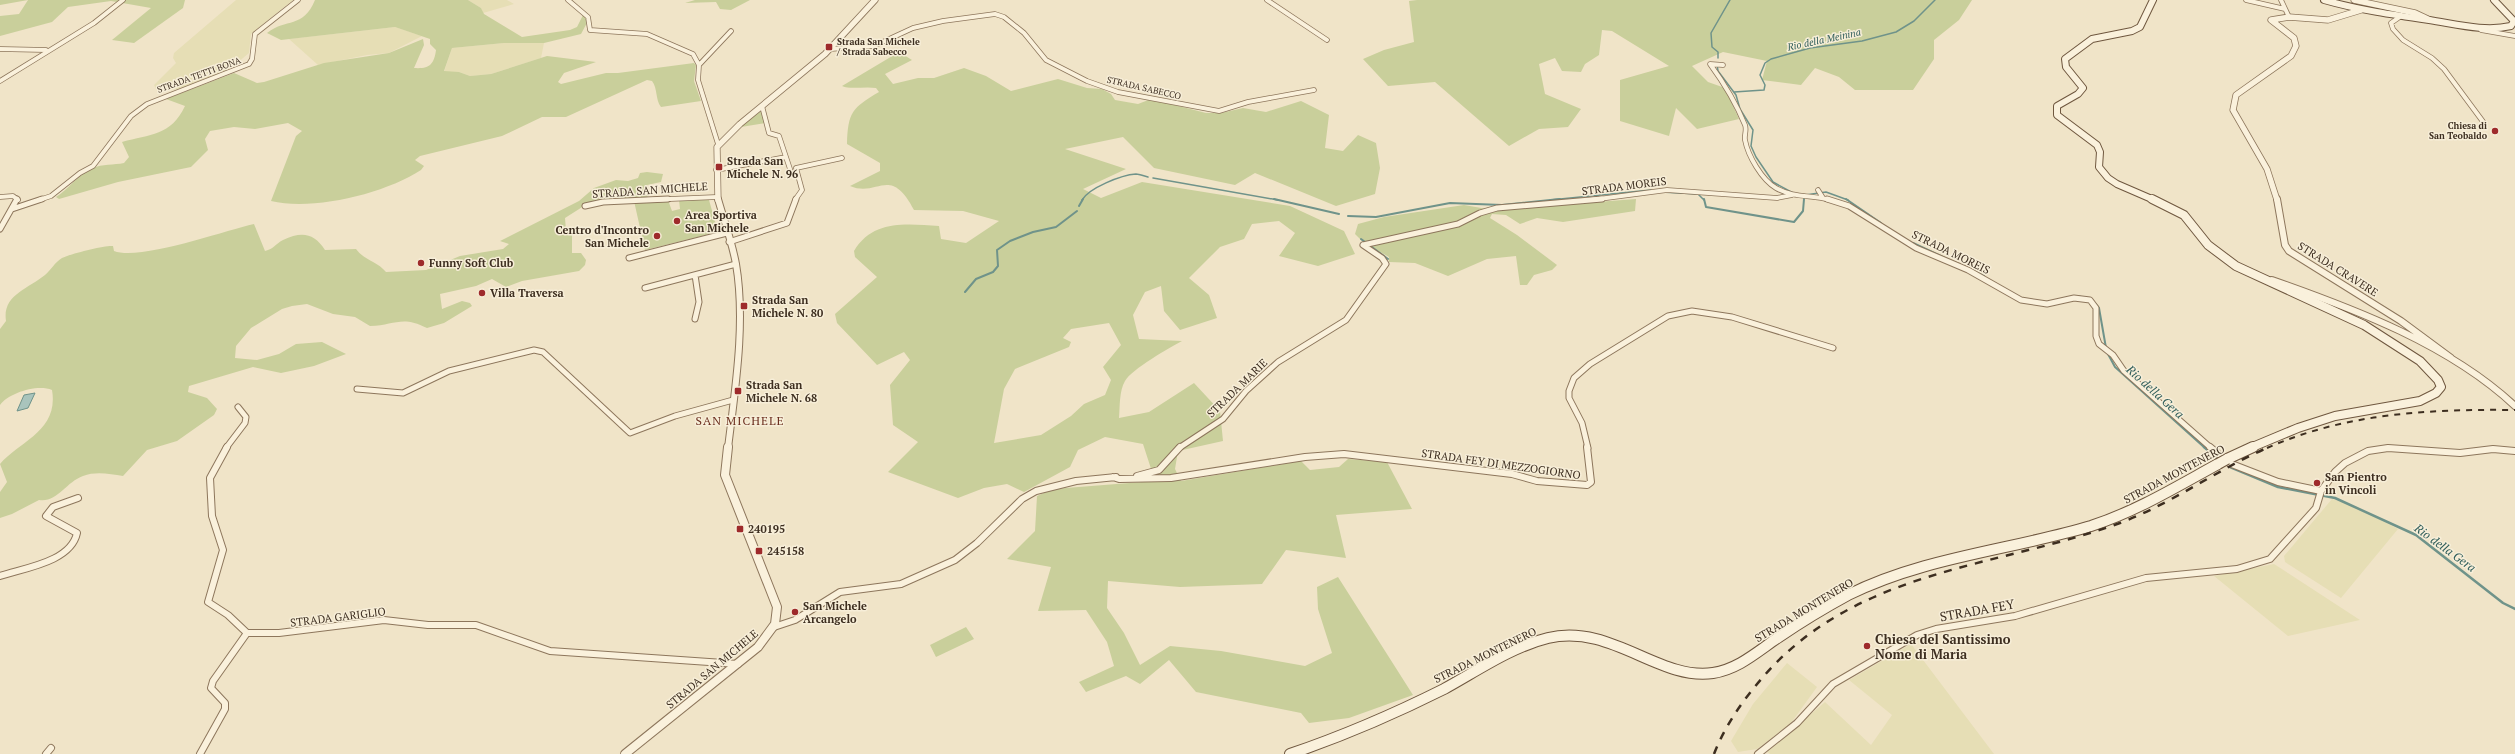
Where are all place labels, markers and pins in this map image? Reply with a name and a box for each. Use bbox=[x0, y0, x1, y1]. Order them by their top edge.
place label: Strada San Michele / Strada Sabecco bbox=[836, 36, 920, 58]
marker: Strada San Michele / Strada Sabecco bbox=[824, 42, 834, 52]
place label: Chiesa di San Teobaldo bbox=[2429, 120, 2488, 142]
marker: Chiesa di San Teobaldo bbox=[2490, 126, 2500, 136]
place label: Strada San Michele N. 96 bbox=[727, 154, 798, 181]
marker: Strada San Michele N. 96 bbox=[714, 162, 724, 172]
place label: Area Sportiva San Michele bbox=[685, 208, 757, 235]
marker: Area Sportiva San Michele bbox=[672, 216, 682, 226]
place label: Centro d'Incontro San Michele bbox=[556, 223, 649, 250]
marker: Centro d'Incontro San Michele bbox=[652, 231, 662, 241]
place label: Funny Soft Club bbox=[429, 256, 514, 270]
marker: Funny Soft Club bbox=[416, 258, 426, 268]
place label: Villa Traversa bbox=[490, 286, 564, 300]
marker: Villa Traversa bbox=[477, 288, 487, 298]
place label: Strada San Michele N. 80 bbox=[752, 293, 823, 320]
marker: Strada San Michele N. 80 bbox=[739, 301, 749, 311]
place label: Strada San Michele N. 68 bbox=[746, 378, 817, 405]
marker: Strada San Michele N. 68 bbox=[733, 386, 743, 396]
place label: San Pientro in Vincoli bbox=[2325, 470, 2387, 497]
marker: San Pientro in Vincoli bbox=[2312, 478, 2322, 488]
place label: 240195 bbox=[748, 522, 785, 536]
marker: 240195 bbox=[735, 524, 745, 534]
place label: 245158 bbox=[767, 544, 804, 558]
marker: 245158 bbox=[754, 546, 764, 556]
place label: San Michele Arcangelo bbox=[803, 599, 867, 626]
marker: San Michele Arcangelo bbox=[790, 607, 800, 617]
place label: Chiesa del Santissimo Nome di Maria bbox=[1875, 630, 2011, 663]
marker: Chiesa del Santissimo Nome di Maria bbox=[1862, 641, 1872, 651]

